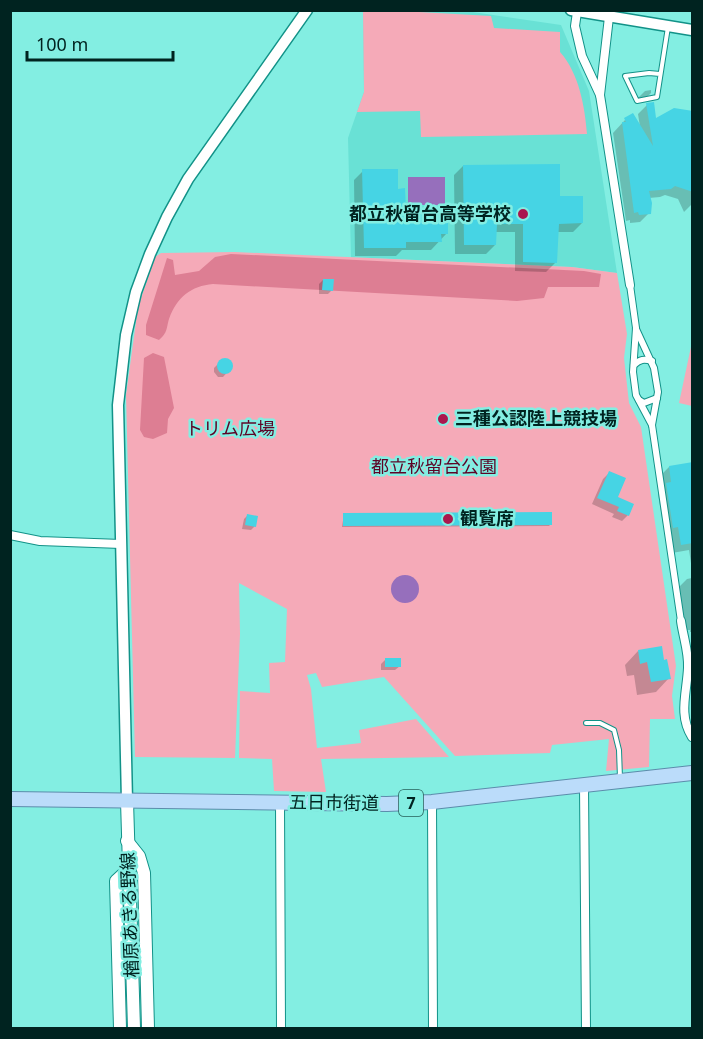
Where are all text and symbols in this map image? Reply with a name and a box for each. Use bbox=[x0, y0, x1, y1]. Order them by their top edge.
scale bar bbox=[27, 24, 172, 62]
text: 100 m bbox=[36, 32, 88, 56]
place label: 都立秋留台高等学校 bbox=[349, 201, 511, 225]
marker: 都立秋留台高等学校 bbox=[516, 207, 530, 221]
place label: 三種公認陸上競技場 bbox=[455, 406, 617, 430]
marker: 三種公認陸上競技場 bbox=[436, 412, 450, 426]
park label: トリム広場 bbox=[185, 416, 275, 440]
park label: 都立秋留台公園 bbox=[371, 454, 497, 478]
place label: 観覧席 bbox=[460, 506, 514, 530]
marker: 観覧席 bbox=[441, 512, 455, 526]
street label: 五日市街道 bbox=[289, 789, 379, 815]
road number: 7 bbox=[399, 790, 423, 816]
street label: 楢原あきる野線 bbox=[115, 852, 143, 978]

